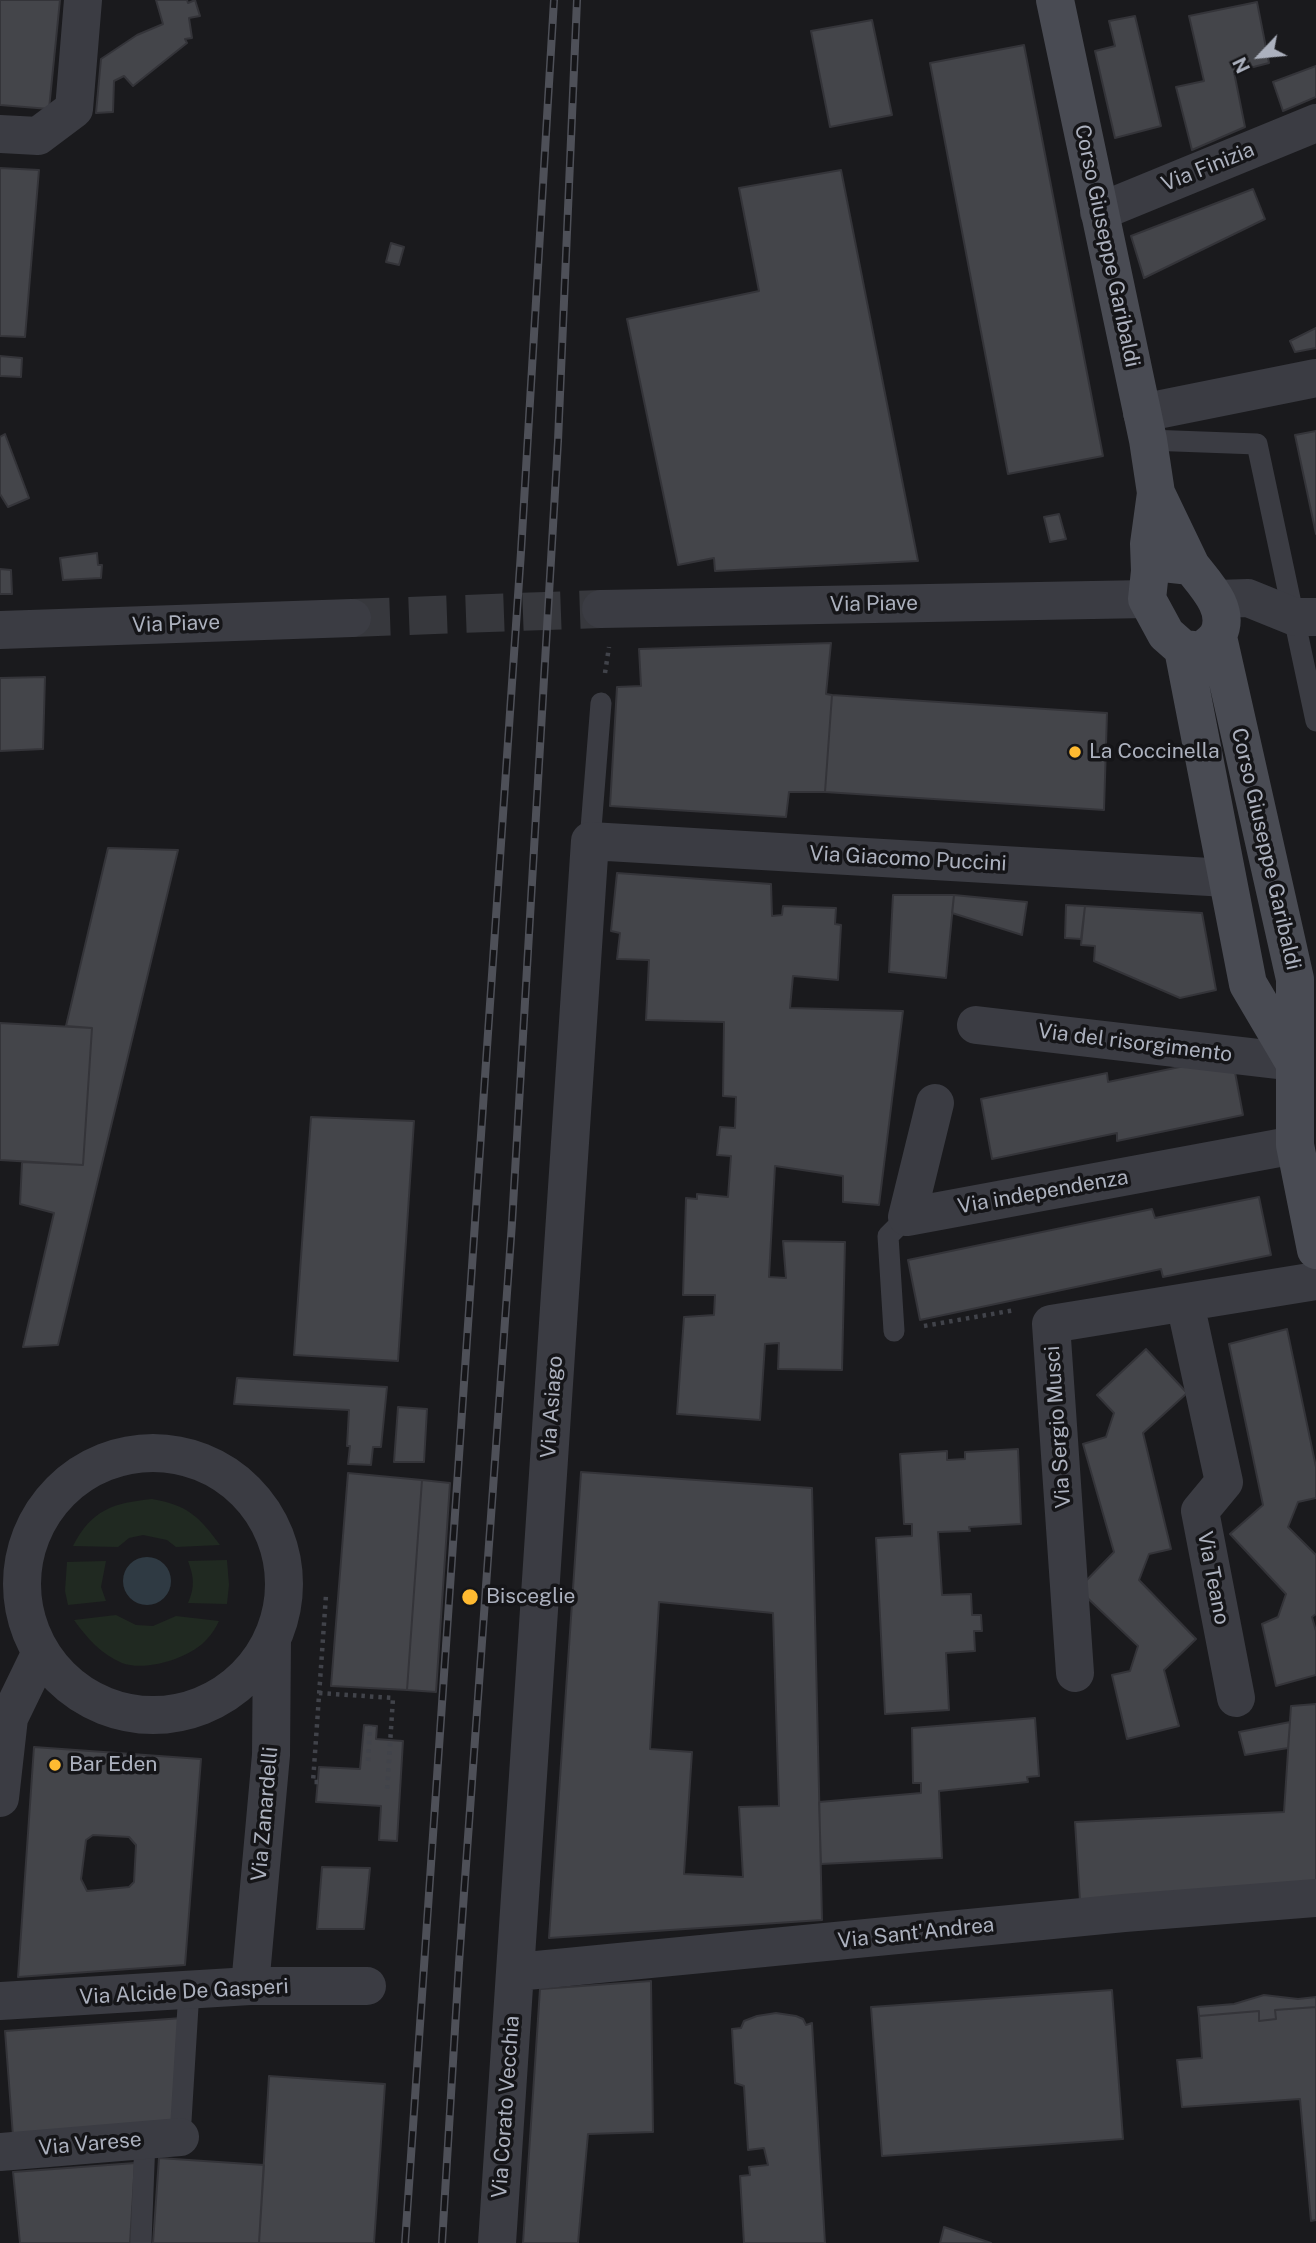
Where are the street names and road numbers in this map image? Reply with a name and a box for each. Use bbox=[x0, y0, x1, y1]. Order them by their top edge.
street label: Corso Giuseppe Garibaldi bbox=[1069, 122, 1145, 370]
street label: Via Finizia bbox=[1158, 137, 1258, 197]
street label: Via Piave bbox=[830, 591, 918, 617]
street label: Via Piave bbox=[132, 610, 220, 638]
street label: Corso Giuseppe Garibaldi bbox=[1226, 726, 1306, 972]
street label: Via Giacomo Puccini bbox=[809, 841, 1007, 877]
street label: Via del risorgimento bbox=[1036, 1019, 1234, 1067]
street label: Via independenza bbox=[956, 1165, 1130, 1219]
street label: Via Sergio Musci bbox=[1040, 1345, 1076, 1509]
street label: Via Asiago bbox=[536, 1355, 568, 1459]
street label: Via Teano bbox=[1192, 1529, 1234, 1627]
street label: Via Zanardelli bbox=[247, 1746, 283, 1882]
street label: Via Sant'Andrea bbox=[836, 1912, 996, 1954]
street label: Via Alcide De Gasperi bbox=[79, 1974, 289, 2010]
street label: Via Corato Vecchia bbox=[487, 2015, 525, 2199]
street label: Via Varese bbox=[37, 2127, 143, 2161]

